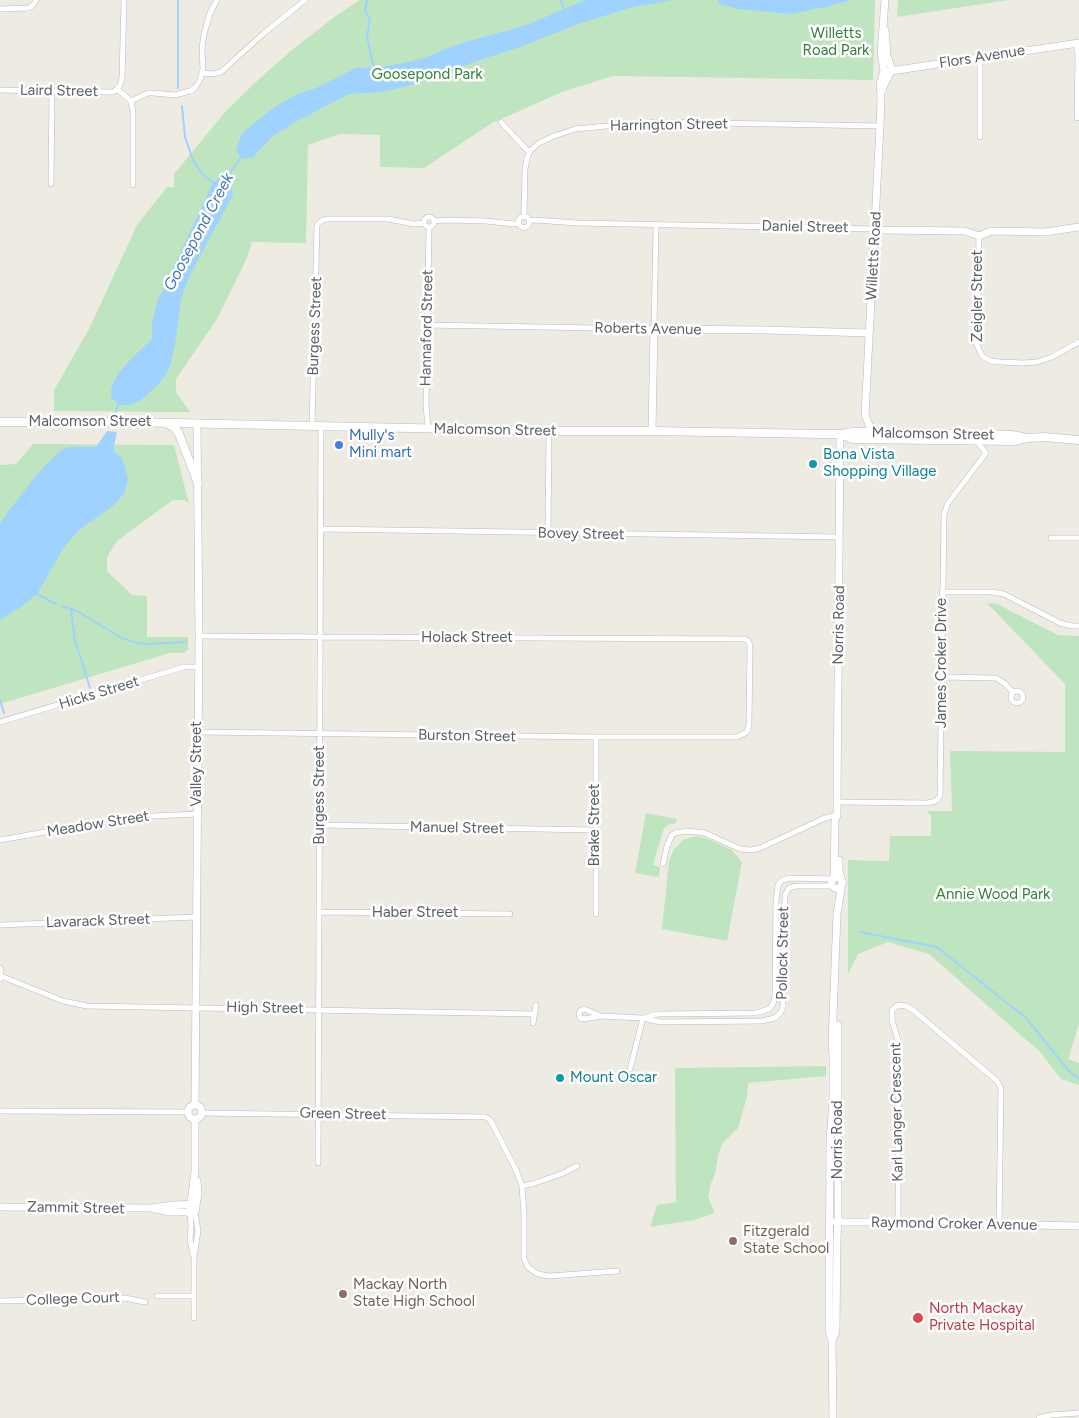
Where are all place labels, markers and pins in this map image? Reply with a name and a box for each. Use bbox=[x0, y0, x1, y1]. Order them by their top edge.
place label: Mully's Mini mart bbox=[349, 427, 412, 462]
marker: Mully's Mini mart bbox=[333, 439, 345, 451]
place label: Bona Vista Shopping Village bbox=[823, 446, 936, 481]
marker: Bona Vista Shopping Village bbox=[807, 458, 819, 470]
place label: Mount Oscar bbox=[570, 1069, 657, 1087]
marker: Mount Oscar bbox=[554, 1072, 566, 1084]
place label: Fitzgerald State School bbox=[743, 1223, 829, 1258]
marker: Fitzgerald State School bbox=[727, 1235, 739, 1247]
place label: Mackay North State High School bbox=[353, 1276, 475, 1311]
marker: Mackay North State High School bbox=[337, 1288, 349, 1300]
place label: North Mackay Private Hospital bbox=[929, 1300, 1035, 1335]
marker: North Mackay Private Hospital bbox=[911, 1311, 925, 1325]

